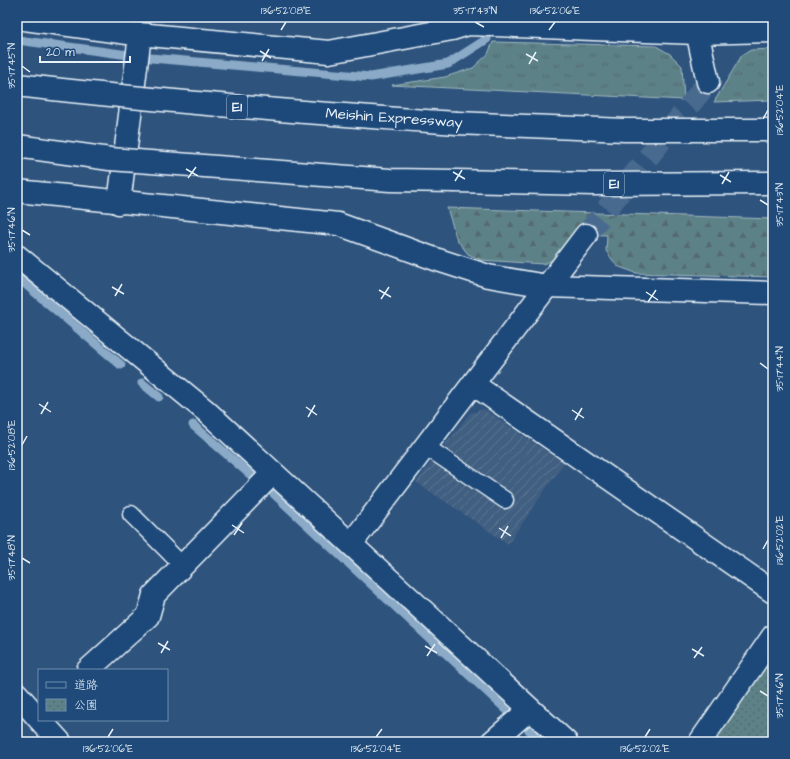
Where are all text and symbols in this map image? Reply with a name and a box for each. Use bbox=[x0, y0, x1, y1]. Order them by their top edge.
text: 136°52'08"E bbox=[261, 4, 311, 18]
text: 35°17'43"N bbox=[453, 4, 497, 18]
text: 136°52'06"E bbox=[530, 4, 580, 18]
scale bar bbox=[40, 38, 130, 64]
text: 35°17'45"N bbox=[5, 43, 19, 89]
text: 20 m bbox=[46, 44, 75, 61]
text: 136°52'04"E bbox=[773, 85, 787, 135]
road number: E1 bbox=[227, 95, 247, 119]
street label: Meishin Expressway bbox=[325, 103, 463, 134]
road number: E1 bbox=[604, 172, 624, 196]
text: 35°17'43"N bbox=[773, 183, 787, 227]
text: 35°17'46"N bbox=[5, 207, 19, 253]
text: 35°17'44"N bbox=[773, 346, 787, 392]
text: 136°52'08"E bbox=[5, 420, 19, 470]
text: 136°52'02"E bbox=[773, 515, 787, 565]
text: 35°17'48"N bbox=[5, 535, 19, 581]
legend bbox=[38, 669, 168, 721]
text: 35°17'46"N bbox=[773, 673, 787, 719]
text: 道路 bbox=[74, 677, 98, 694]
text: 公園 bbox=[74, 697, 98, 714]
text: 136°52'06"E bbox=[83, 742, 133, 756]
text: 136°52'04"E bbox=[351, 742, 401, 756]
text: 136°52'02"E bbox=[620, 742, 670, 756]

